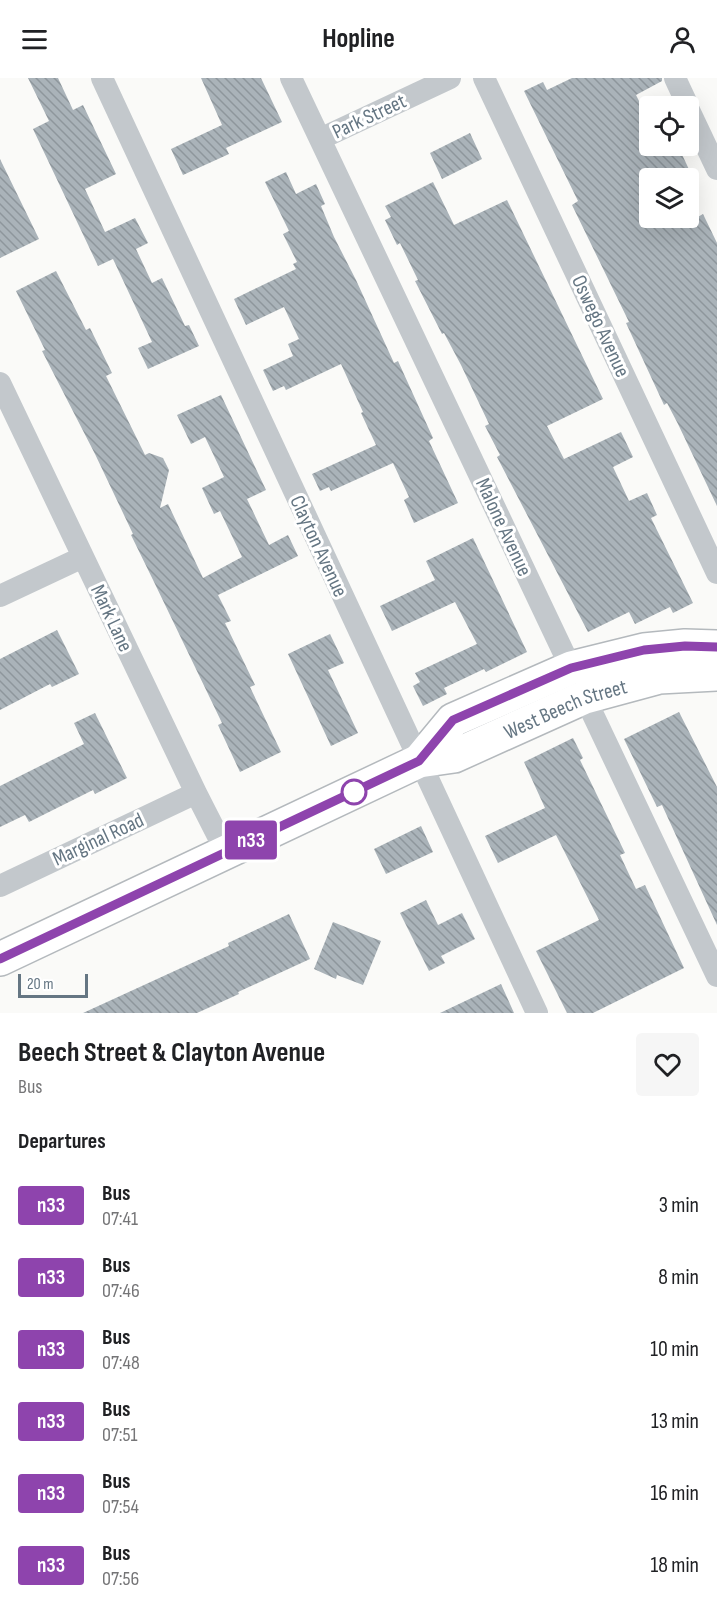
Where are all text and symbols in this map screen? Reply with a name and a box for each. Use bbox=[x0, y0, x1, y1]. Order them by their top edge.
icon: menu bbox=[18, 23, 51, 56]
text: Hopline bbox=[322, 23, 395, 55]
icon: person bbox=[666, 23, 699, 56]
street label: Park Street bbox=[328, 89, 410, 144]
map controls bbox=[639, 96, 699, 228]
button: locate bbox=[639, 96, 699, 156]
button: layers bbox=[639, 168, 699, 228]
street label: Oswego Avenue bbox=[566, 271, 635, 381]
street label: Malone Avenue bbox=[470, 474, 537, 580]
street label: Clayton Avenue bbox=[284, 492, 353, 601]
street label: Mark Lane bbox=[85, 581, 138, 656]
street label: West Beech Street bbox=[500, 674, 630, 745]
unlabelled marker bbox=[341, 779, 367, 805]
street label: Marginal Road bbox=[49, 807, 148, 871]
line badge: n33 bbox=[216, 820, 286, 860]
text: n33 bbox=[237, 828, 265, 853]
scale bar bbox=[18, 971, 88, 998]
text: 20 m bbox=[27, 975, 54, 994]
button: heart bbox=[636, 1033, 699, 1096]
text: Beech Street & Clayton Avenue bbox=[18, 1036, 325, 1069]
text: Bus bbox=[18, 1075, 42, 1099]
text: Departures bbox=[18, 1128, 106, 1155]
text: Bus bbox=[102, 1180, 131, 1207]
text: 3 min bbox=[659, 1192, 699, 1219]
text: n33 bbox=[37, 1193, 65, 1218]
text: 07:41 bbox=[102, 1207, 138, 1231]
text: Bus bbox=[102, 1252, 131, 1279]
text: 8 min bbox=[658, 1264, 699, 1291]
text: n33 bbox=[37, 1265, 65, 1290]
text: 07:46 bbox=[102, 1279, 140, 1303]
text: Bus bbox=[102, 1324, 131, 1351]
text: 10 min bbox=[650, 1336, 699, 1363]
text: n33 bbox=[37, 1337, 65, 1362]
text: 07:48 bbox=[102, 1351, 140, 1375]
text: Bus bbox=[102, 1396, 131, 1423]
text: 13 min bbox=[651, 1408, 699, 1435]
text: n33 bbox=[37, 1409, 65, 1434]
text: 07:51 bbox=[102, 1423, 138, 1447]
text: Bus bbox=[102, 1468, 131, 1495]
text: 16 min bbox=[651, 1480, 699, 1507]
text: n33 bbox=[37, 1481, 65, 1506]
text: 07:54 bbox=[102, 1495, 139, 1519]
text: Bus bbox=[102, 1540, 131, 1567]
text: 18 min bbox=[651, 1552, 699, 1579]
text: n33 bbox=[37, 1553, 65, 1578]
text: 07:56 bbox=[102, 1567, 139, 1591]

